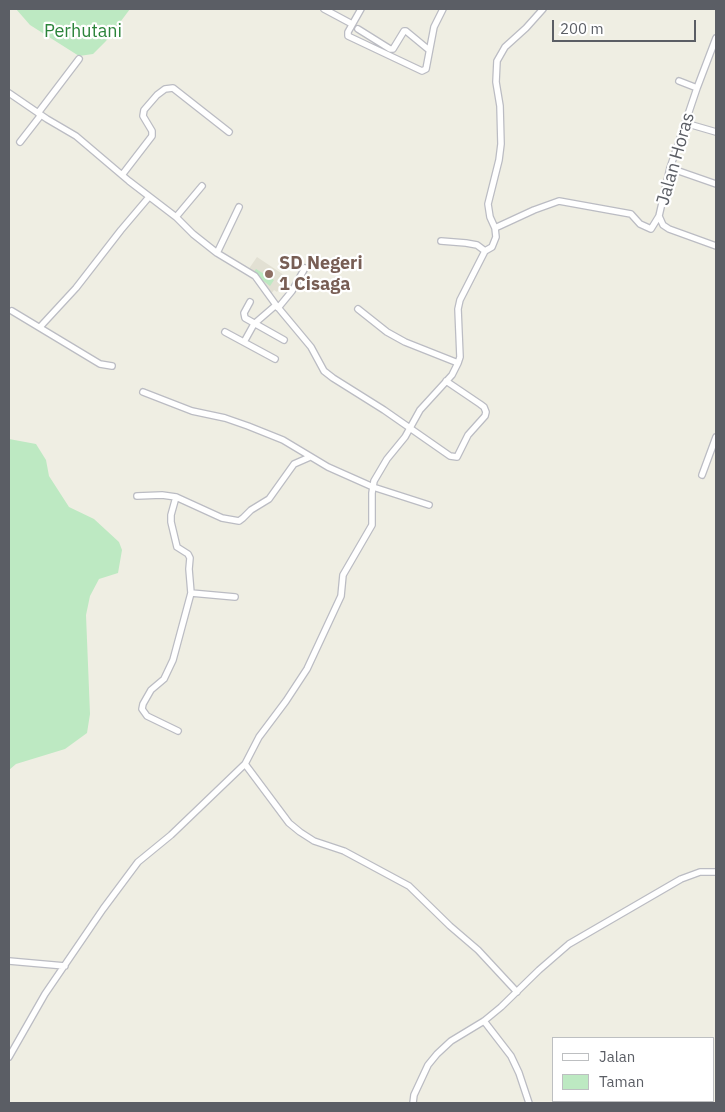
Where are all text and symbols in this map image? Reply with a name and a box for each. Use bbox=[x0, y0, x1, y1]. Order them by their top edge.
scale bar bbox=[555, 10, 699, 42]
text: 200 m bbox=[560, 19, 604, 38]
park label: Perhutani bbox=[44, 21, 122, 43]
street label: Jalan Horas bbox=[652, 110, 700, 208]
place label: SD Negeri 1 Cisaga bbox=[279, 253, 363, 296]
marker: SD Negeri 1 Cisaga bbox=[263, 268, 275, 280]
legend bbox=[552, 1037, 715, 1102]
text: Jalan bbox=[599, 1047, 635, 1066]
text: Taman bbox=[599, 1072, 644, 1091]

